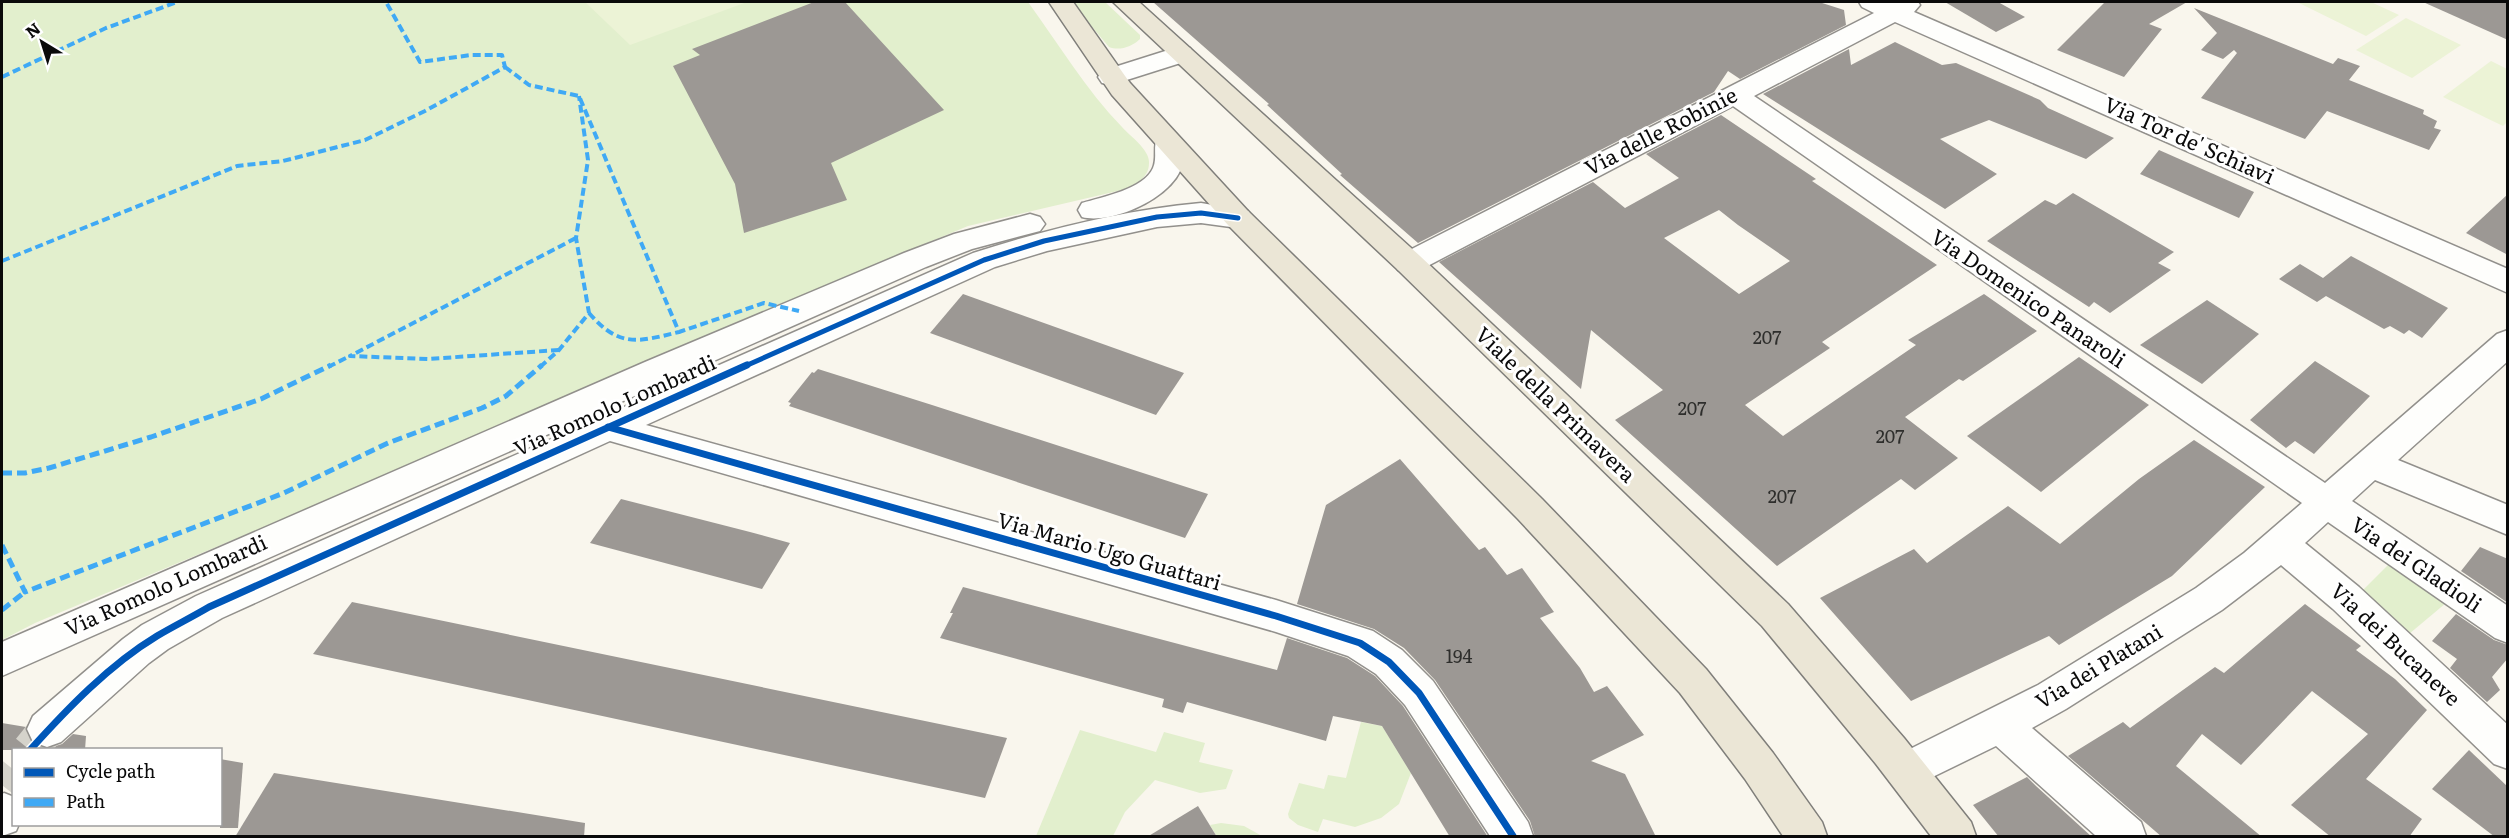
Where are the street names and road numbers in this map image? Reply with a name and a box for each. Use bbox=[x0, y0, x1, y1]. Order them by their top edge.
street label: Via delle Robinie bbox=[1578, 78, 1742, 182]
street label: Via Tor de' Schiavi bbox=[2100, 87, 2280, 190]
street label: Via Domenico Panaroli bbox=[1926, 220, 2133, 374]
street label: Viale della Primavera bbox=[1470, 318, 1644, 489]
street label: Via Romolo Lombardi bbox=[508, 345, 720, 462]
street label: Via Mario Ugo Guattari bbox=[994, 503, 1225, 596]
street label: Via dei Gladioli bbox=[2346, 507, 2489, 618]
street label: Via Romolo Lombardi bbox=[59, 525, 271, 642]
street label: Via dei Bucaneve bbox=[2325, 574, 2469, 712]
street label: Via dei Platani bbox=[2028, 615, 2167, 715]

